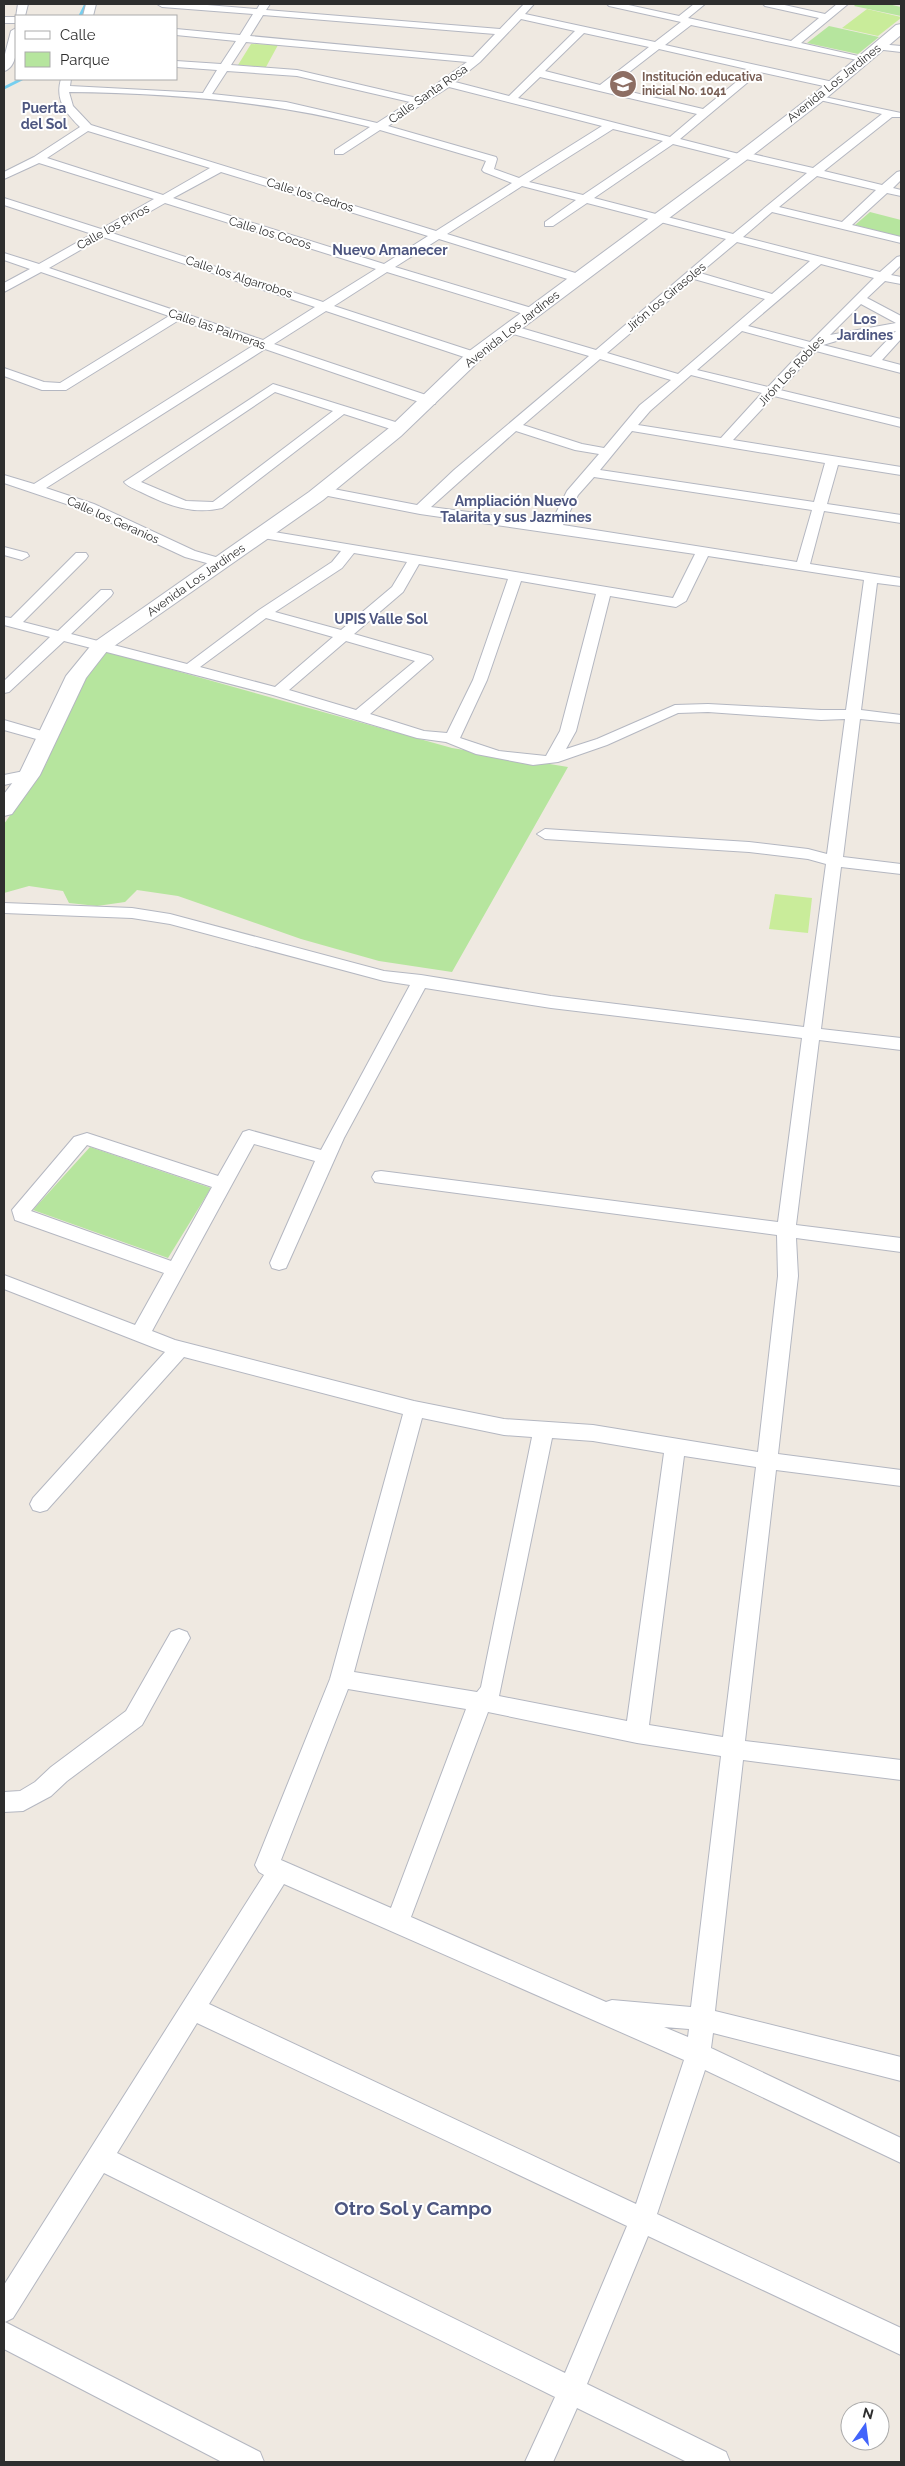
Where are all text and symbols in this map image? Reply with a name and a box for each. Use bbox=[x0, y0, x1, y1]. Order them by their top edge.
legend bbox=[15, 15, 178, 80]
text: Calle bbox=[60, 26, 96, 44]
street label: Avenida Los Jardines bbox=[784, 41, 884, 125]
text: Parque bbox=[60, 51, 110, 69]
street label: Calle Santa Rosa bbox=[386, 62, 470, 126]
school or university icon: Institución educativa inicial No. 1041 bbox=[608, 69, 638, 99]
place label: Institución educativa inicial No. 1041 bbox=[642, 70, 763, 98]
district label: Puerta del Sol bbox=[21, 100, 68, 132]
street label: Calle los Cedros bbox=[265, 175, 355, 215]
street label: Calle los Pinos bbox=[74, 201, 152, 253]
street label: Calle los Cocos bbox=[227, 214, 313, 252]
district label: Nuevo Amanecer bbox=[332, 242, 448, 258]
street label: Calle los Algarrobos bbox=[184, 253, 294, 301]
street label: Jirón los Girasoles bbox=[623, 259, 709, 334]
street label: Avenida Los Jardines bbox=[462, 288, 562, 370]
street label: Calle las Palmeras bbox=[167, 306, 268, 352]
district label: Los Jardines bbox=[837, 311, 893, 343]
street label: Jirón Los Robles bbox=[755, 333, 827, 409]
street label: Calle los Geranios bbox=[65, 493, 162, 547]
district label: Ampliación Nuevo Talarita y sus Jazmines bbox=[440, 493, 592, 525]
street label: Avenida Los Jardines bbox=[144, 541, 248, 619]
district label: UPIS Valle Sol bbox=[334, 611, 428, 627]
district label: Otro Sol y Campo bbox=[334, 2197, 492, 2219]
north arrow bbox=[840, 2401, 890, 2451]
text: N bbox=[861, 2404, 875, 2422]

